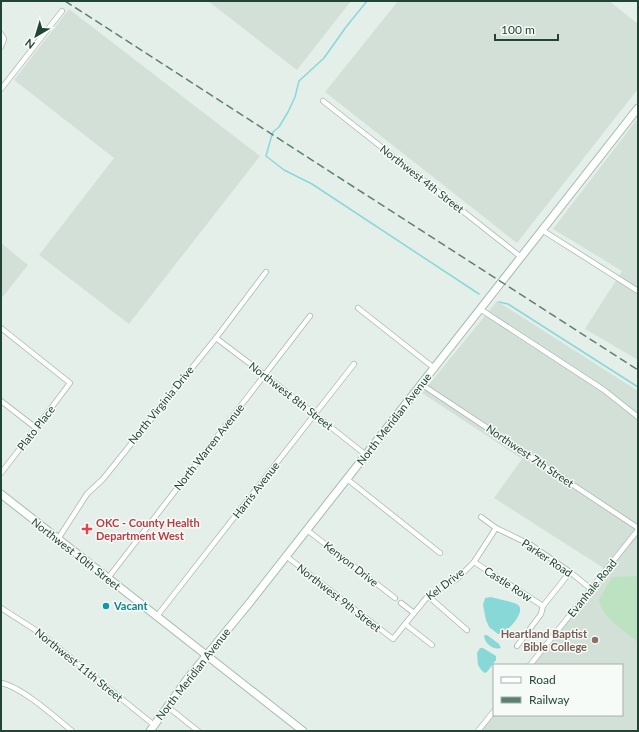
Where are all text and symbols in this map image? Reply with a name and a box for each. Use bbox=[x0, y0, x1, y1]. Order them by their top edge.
north arrow bbox=[16, 16, 56, 56]
scale bar bbox=[495, 16, 558, 42]
text: 100 m bbox=[501, 22, 535, 37]
text: N bbox=[22, 37, 37, 52]
street label: Northwest 4th Street bbox=[378, 142, 467, 215]
street label: Northwest 8th Street bbox=[247, 359, 336, 432]
street label: North Virginia Drive bbox=[125, 363, 196, 446]
street label: North Meridian Avenue bbox=[354, 370, 434, 467]
street label: North Warren Avenue bbox=[171, 401, 246, 492]
street label: Plato Place bbox=[14, 403, 57, 453]
street label: Northwest 7th Street bbox=[484, 421, 577, 490]
street label: Harris Avenue bbox=[230, 459, 282, 520]
street label: Northwest 10th Street bbox=[29, 515, 123, 592]
place label: OKC - County Health Department West bbox=[96, 516, 200, 542]
marker: OKC - County Health Department West bbox=[81, 523, 93, 535]
street label: Parker Road bbox=[520, 536, 575, 579]
street label: Kenyon Drive bbox=[321, 538, 381, 589]
street label: Evanhale Road bbox=[564, 556, 619, 619]
street label: Northwest 9th Street bbox=[295, 561, 384, 634]
street label: Castle Row bbox=[482, 563, 535, 604]
street label: Kel Drive bbox=[423, 565, 466, 602]
place label: Vacant bbox=[113, 599, 148, 612]
marker: Vacant bbox=[101, 601, 111, 611]
street label: Northwest 11th Street bbox=[33, 625, 126, 704]
street label: North Meridian Avenue bbox=[153, 625, 233, 722]
place label: Heartland Baptist Bible College bbox=[501, 627, 588, 653]
marker: Heartland Baptist Bible College bbox=[590, 635, 600, 645]
legend bbox=[493, 664, 623, 716]
text: Road bbox=[529, 672, 556, 687]
text: Railway bbox=[529, 692, 570, 707]

